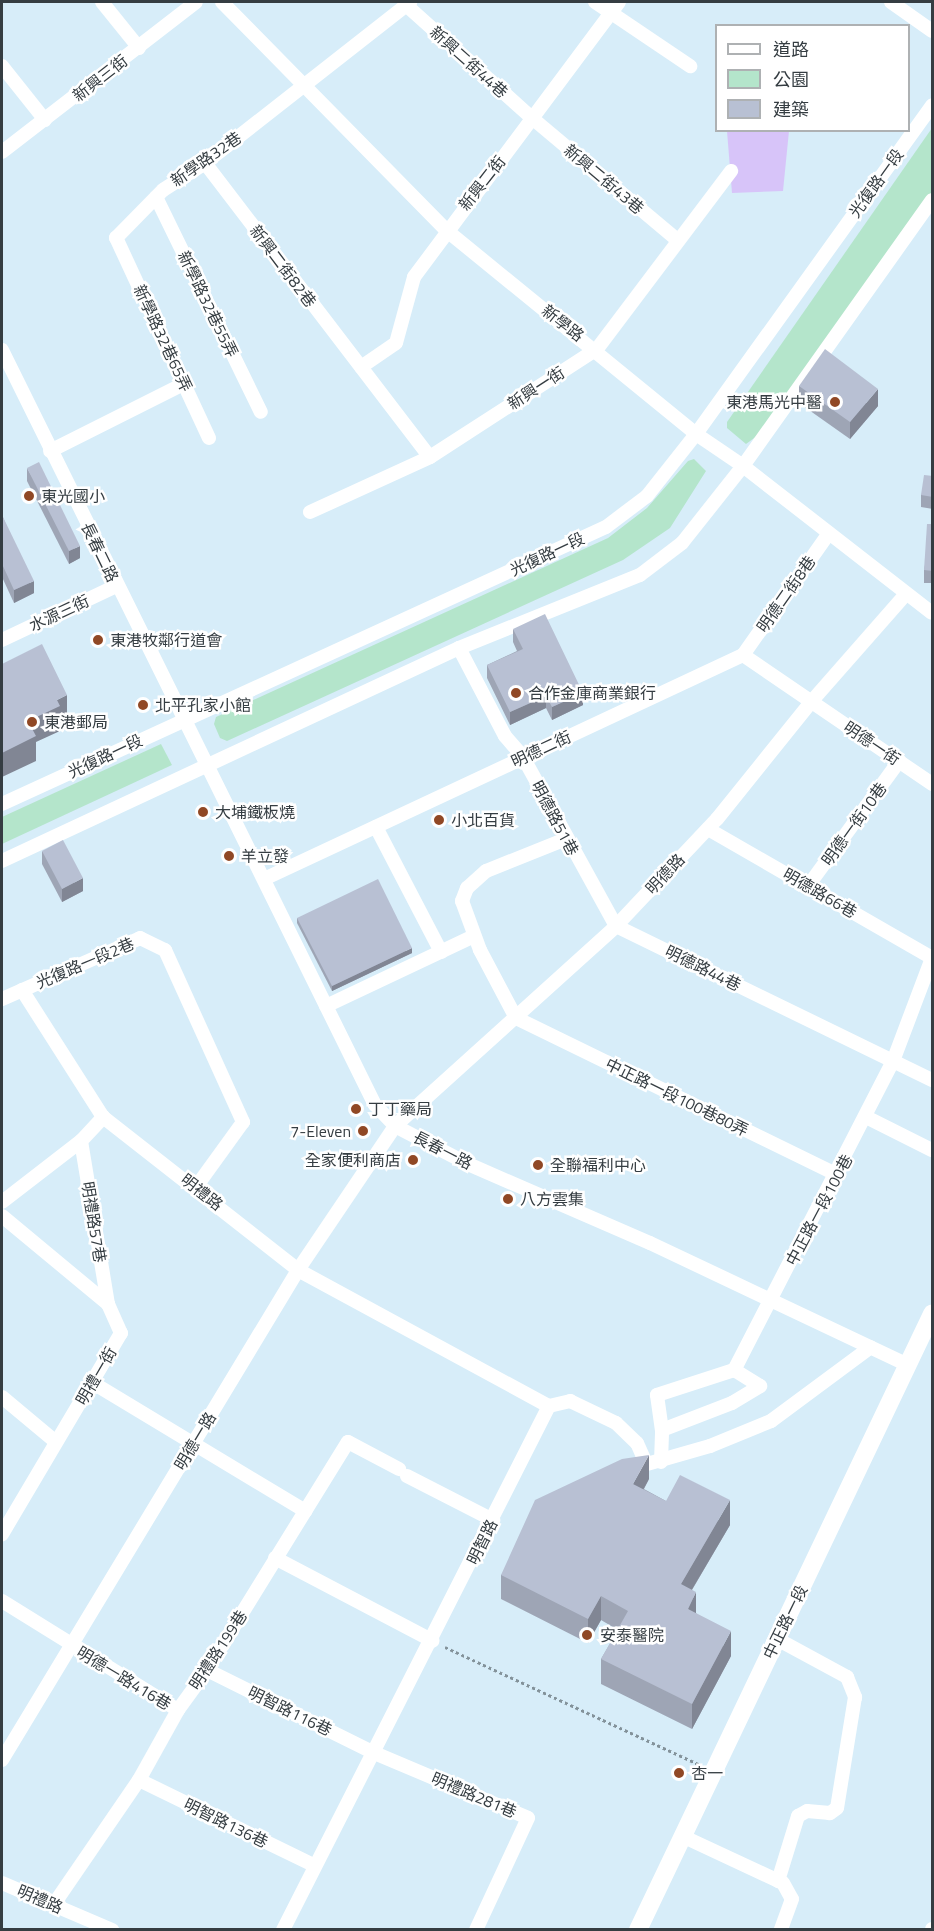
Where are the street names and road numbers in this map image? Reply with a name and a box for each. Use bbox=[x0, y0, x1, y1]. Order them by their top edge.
street label: 新興二街44巷 bbox=[426, 22, 512, 102]
street label: 新興三街 bbox=[69, 51, 131, 105]
street label: 新學路32巷 bbox=[167, 128, 245, 190]
street label: 新興二街43巷 bbox=[560, 140, 648, 218]
street label: 光復路一段 bbox=[845, 145, 907, 221]
street label: 新興二街 bbox=[455, 152, 509, 214]
street label: 新興二街82巷 bbox=[246, 221, 320, 311]
street label: 新學路32巷55弄 bbox=[174, 248, 242, 360]
street label: 新學路32巷65弄 bbox=[130, 281, 196, 395]
street label: 新學路 bbox=[538, 301, 588, 345]
street label: 新興一街 bbox=[504, 363, 568, 413]
street label: 長春二路 bbox=[77, 519, 123, 585]
street label: 光復路一段 bbox=[507, 528, 587, 580]
street label: 明德二街8巷 bbox=[753, 552, 819, 636]
street label: 水源三街 bbox=[26, 591, 92, 635]
street label: 明德一街 bbox=[840, 717, 904, 769]
street label: 明德二街 bbox=[508, 727, 574, 771]
street label: 光復路一段 bbox=[65, 730, 145, 782]
street label: 明德路51巷 bbox=[527, 777, 583, 859]
street label: 明德一街10巷 bbox=[817, 779, 891, 869]
street label: 明德路 bbox=[642, 850, 688, 898]
street label: 明德路66巷 bbox=[780, 864, 860, 922]
street label: 光復路一段2巷 bbox=[33, 934, 137, 992]
street label: 明德路44巷 bbox=[662, 941, 744, 995]
street label: 中正路一段100巷80弄 bbox=[602, 1054, 752, 1140]
street label: 長春一路 bbox=[410, 1127, 476, 1173]
street label: 中正路一段100巷 bbox=[782, 1151, 856, 1269]
street label: 明禮路 bbox=[177, 1170, 227, 1214]
street label: 明禮路57巷 bbox=[78, 1180, 110, 1264]
street label: 明禮一街 bbox=[72, 1343, 120, 1409]
street label: 明德一路 bbox=[170, 1409, 220, 1473]
street label: 明智路 bbox=[463, 1516, 501, 1568]
street label: 中正路一段 bbox=[759, 1582, 811, 1662]
street label: 明禮路199巷 bbox=[185, 1607, 251, 1693]
street label: 明德一路416巷 bbox=[73, 1642, 175, 1714]
street label: 明智路116巷 bbox=[245, 1682, 335, 1740]
street label: 明禮路281巷 bbox=[428, 1768, 520, 1822]
street label: 明智路136巷 bbox=[181, 1794, 271, 1852]
street label: 明禮路 bbox=[14, 1881, 66, 1917]

